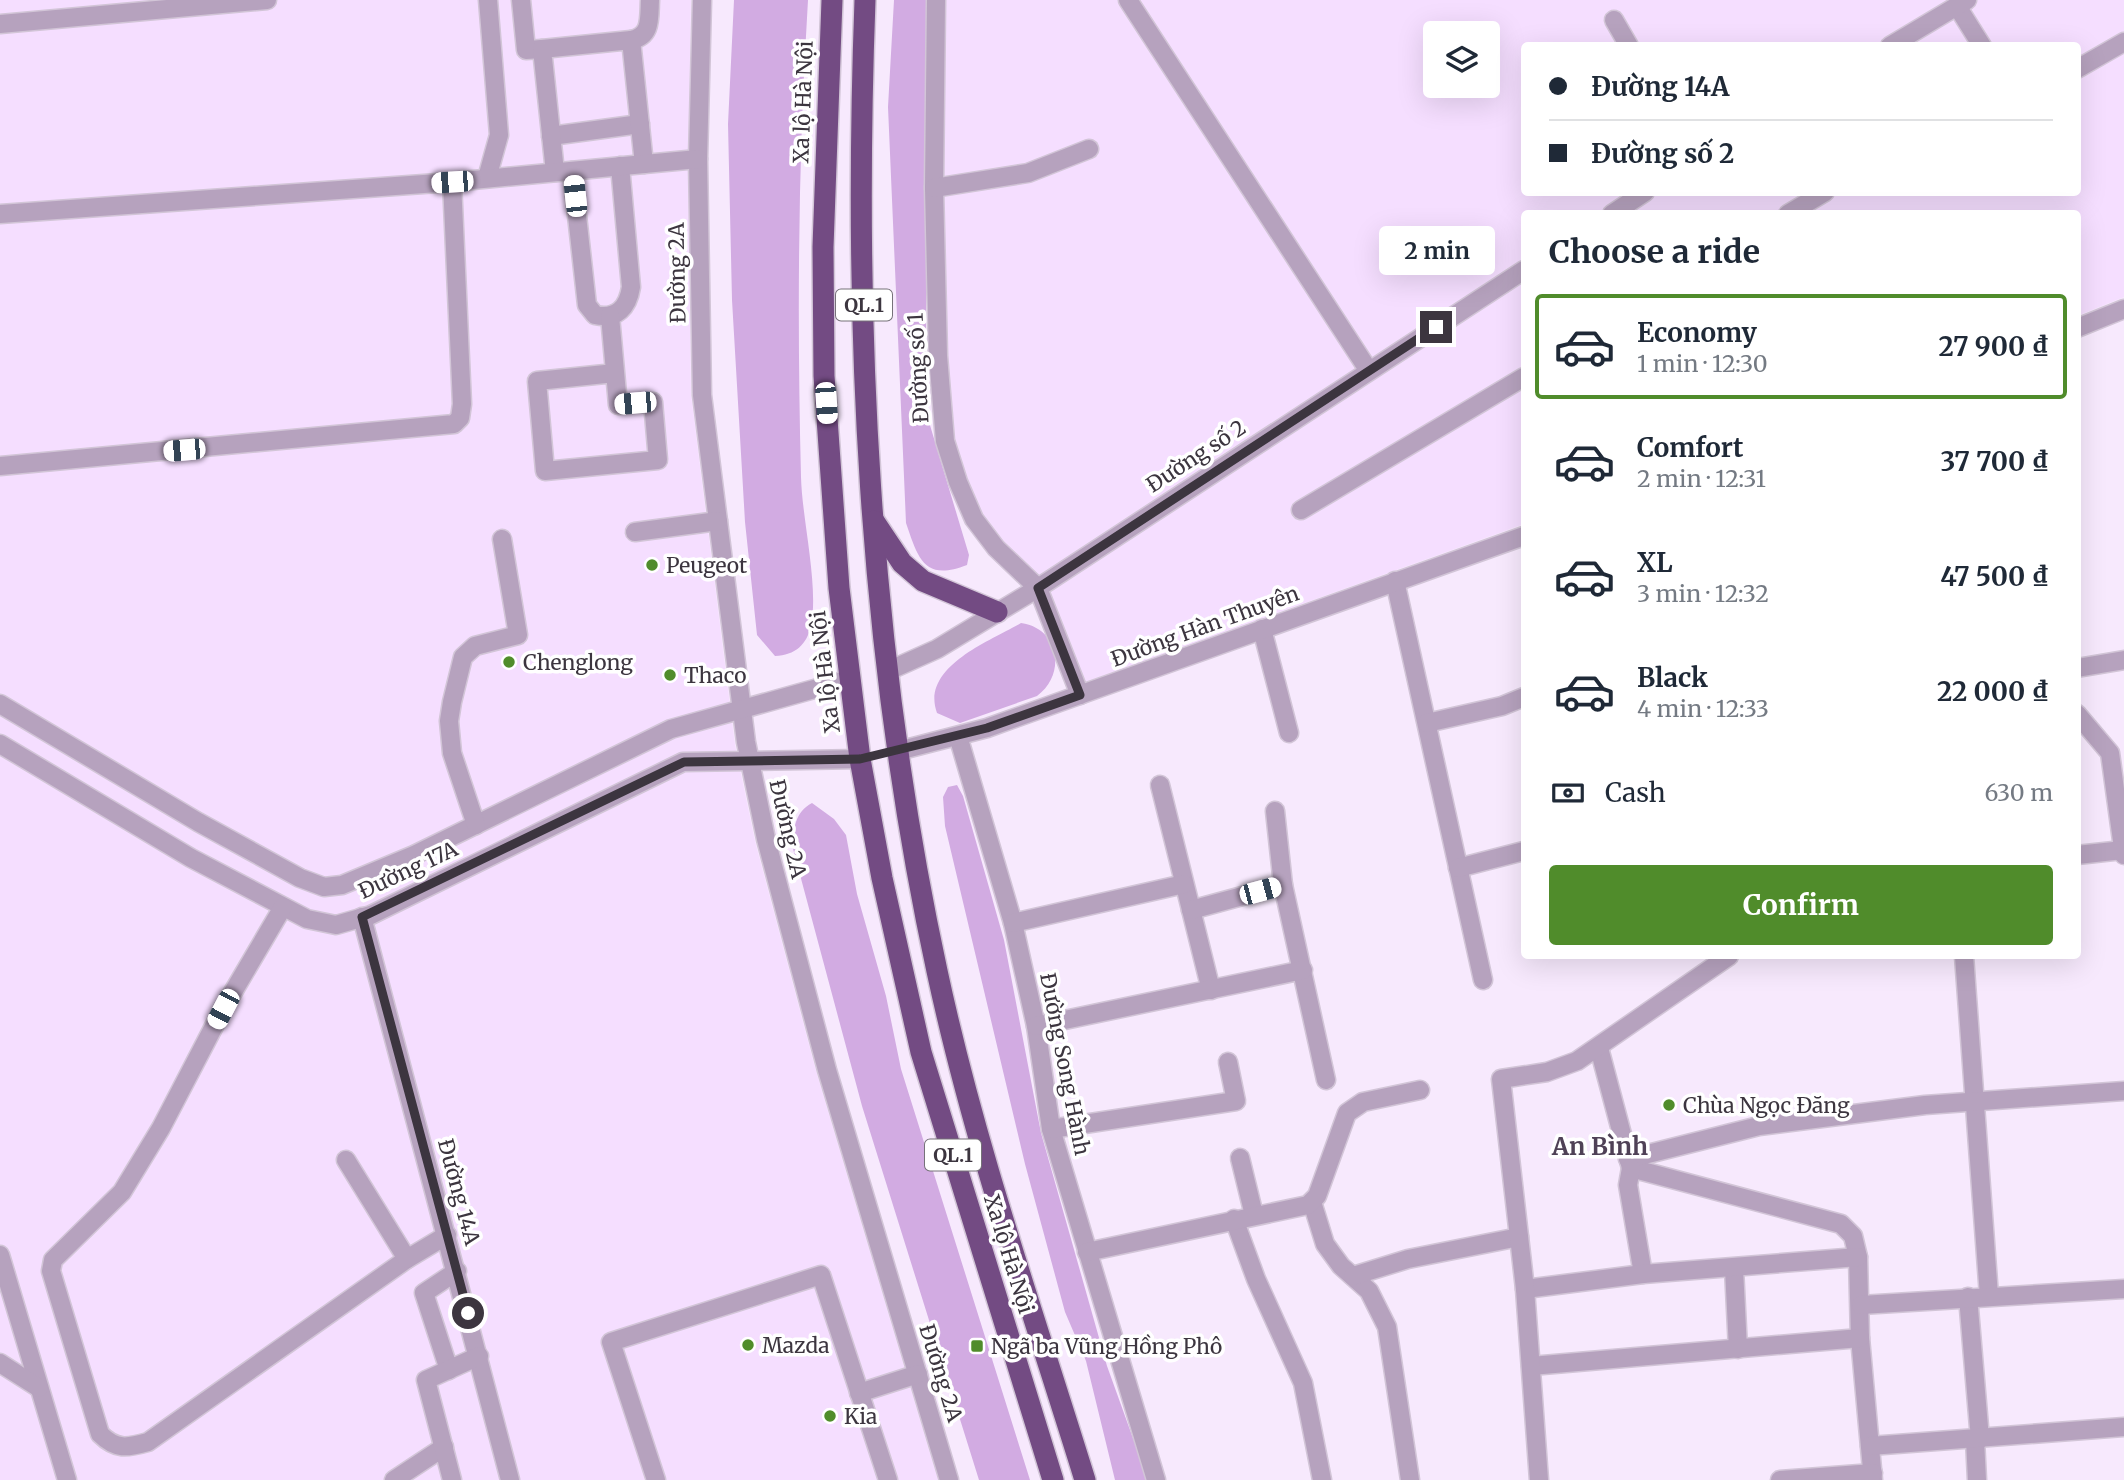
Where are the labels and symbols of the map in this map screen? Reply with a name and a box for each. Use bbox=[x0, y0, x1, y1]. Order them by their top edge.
street label: Xa lộ Hà Nội bbox=[787, 40, 819, 164]
car bbox=[431, 170, 474, 194]
car bbox=[563, 174, 588, 218]
street label: Đường 2A bbox=[663, 222, 691, 324]
callout: 2 min bbox=[1378, 226, 1494, 274]
road number: QL.1 bbox=[836, 290, 892, 320]
route end bbox=[1420, 311, 1452, 343]
street label: Đường số 1 bbox=[902, 312, 934, 424]
car bbox=[815, 381, 838, 425]
car bbox=[614, 391, 657, 415]
street label: Đường số 2 bbox=[1141, 414, 1251, 498]
car bbox=[163, 438, 206, 462]
place label: Peugeot bbox=[666, 552, 747, 579]
marker: Peugeot bbox=[644, 557, 660, 573]
street label: Đường Hàn Thuyên bbox=[1107, 579, 1303, 673]
street label: Xa lộ Hà Nội bbox=[804, 609, 846, 735]
place label: Chenglong bbox=[523, 649, 633, 676]
marker: Chenglong bbox=[501, 654, 517, 670]
place label: Thaco bbox=[684, 662, 747, 689]
marker: Thaco bbox=[662, 667, 678, 683]
street label: Đường 2A bbox=[764, 777, 813, 881]
street label: Đường 17A bbox=[354, 835, 462, 905]
car bbox=[1237, 875, 1284, 907]
street label: Đường Song Hành bbox=[1034, 970, 1096, 1158]
car bbox=[204, 986, 243, 1032]
place label: Chùa Ngọc Đăng bbox=[1683, 1092, 1850, 1119]
marker: Chùa Ngọc Đăng bbox=[1661, 1097, 1677, 1113]
district label: An Bình bbox=[1551, 1131, 1648, 1162]
street label: Đường 14A bbox=[432, 1136, 486, 1248]
road number: QL.1 bbox=[925, 1140, 981, 1170]
street label: Xa lộ Hà Nội bbox=[978, 1191, 1040, 1317]
route start bbox=[452, 1297, 484, 1329]
street label: Đường 2A bbox=[913, 1321, 969, 1425]
place label: Mazda bbox=[762, 1332, 830, 1359]
place label: Ngã ba Vũng Hồng Phô bbox=[991, 1333, 1222, 1360]
marker: Mazda bbox=[740, 1337, 756, 1353]
marker: Ngã ba Vũng Hồng Phô bbox=[969, 1338, 985, 1354]
place label: Kia bbox=[844, 1403, 877, 1430]
marker: Kia bbox=[822, 1408, 838, 1424]

